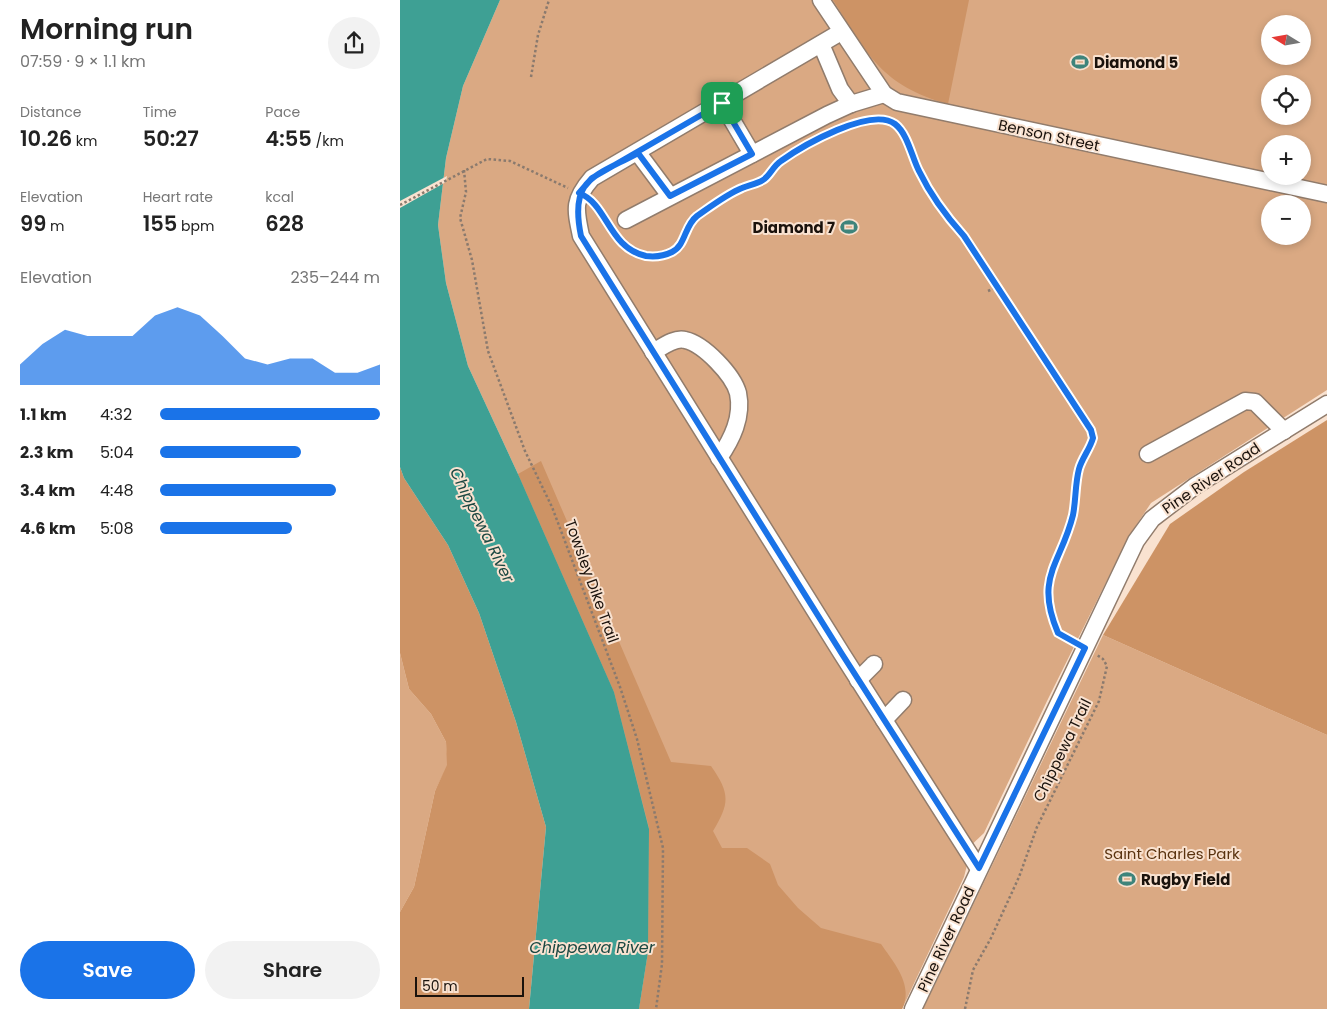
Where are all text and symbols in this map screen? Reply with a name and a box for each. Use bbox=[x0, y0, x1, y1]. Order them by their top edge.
text: Morning run bbox=[20, 10, 193, 49]
north arrow bbox=[1261, 15, 1311, 65]
map controls bbox=[1261, 15, 1311, 245]
button: share bbox=[328, 17, 380, 69]
text: 07:59 · 9 × 1.1 km bbox=[20, 50, 146, 73]
sports icon: Diamond 5 bbox=[1070, 52, 1090, 72]
place label: Diamond 5 bbox=[1094, 52, 1178, 73]
button: locate bbox=[1261, 75, 1311, 125]
pin bbox=[701, 82, 743, 124]
icon: arrive bbox=[708, 89, 736, 117]
text: Distance bbox=[20, 102, 81, 122]
text: Time bbox=[143, 102, 177, 122]
text: Pace bbox=[265, 102, 300, 122]
street label: Benson Street bbox=[996, 114, 1102, 156]
text: 10.26 bbox=[20, 124, 72, 153]
text: 50:27 bbox=[143, 124, 199, 153]
text: 4:55 bbox=[265, 124, 312, 153]
text: km bbox=[72, 131, 98, 151]
text: /km bbox=[312, 131, 344, 151]
button: + bbox=[1261, 135, 1311, 185]
text: Elevation bbox=[20, 187, 83, 207]
text: Heart rate bbox=[143, 187, 213, 207]
text: kcal bbox=[265, 187, 294, 207]
button: − bbox=[1261, 195, 1311, 245]
text: 99 bbox=[20, 209, 46, 238]
text: 155 bbox=[143, 209, 177, 238]
text: 628 bbox=[265, 209, 304, 238]
text: m bbox=[46, 216, 64, 236]
text: bpm bbox=[177, 216, 214, 236]
place label: Diamond 7 bbox=[753, 217, 835, 238]
sports icon: Diamond 7 bbox=[839, 217, 859, 237]
text: Elevation bbox=[20, 266, 92, 289]
text: 235–244 m bbox=[290, 266, 380, 289]
text: 1.1 km bbox=[20, 403, 67, 426]
text: 4:32 bbox=[100, 403, 132, 426]
street label: Pine River Road bbox=[1158, 437, 1264, 519]
text: 2.3 km bbox=[20, 441, 74, 464]
text: 5:04 bbox=[100, 441, 134, 464]
water label: Chippewa River bbox=[444, 464, 520, 587]
text: 3.4 km bbox=[20, 479, 75, 502]
text: 4:48 bbox=[100, 479, 134, 502]
street label: Towsley Dike Trail bbox=[560, 516, 624, 646]
text: 4.6 km bbox=[20, 517, 76, 540]
text: 5:08 bbox=[100, 517, 134, 540]
street label: Chippewa Trail bbox=[1028, 695, 1096, 805]
park label: Saint Charles Park bbox=[1104, 843, 1240, 864]
sports icon: Rugby Field bbox=[1117, 869, 1137, 889]
place label: Rugby Field bbox=[1141, 869, 1230, 890]
street label: Pine River Road bbox=[912, 883, 980, 995]
water label: Chippewa River bbox=[529, 936, 656, 959]
button: Save bbox=[20, 941, 195, 999]
button: Share bbox=[205, 941, 380, 999]
scale bar bbox=[415, 974, 524, 997]
text: 50 m bbox=[422, 976, 458, 996]

